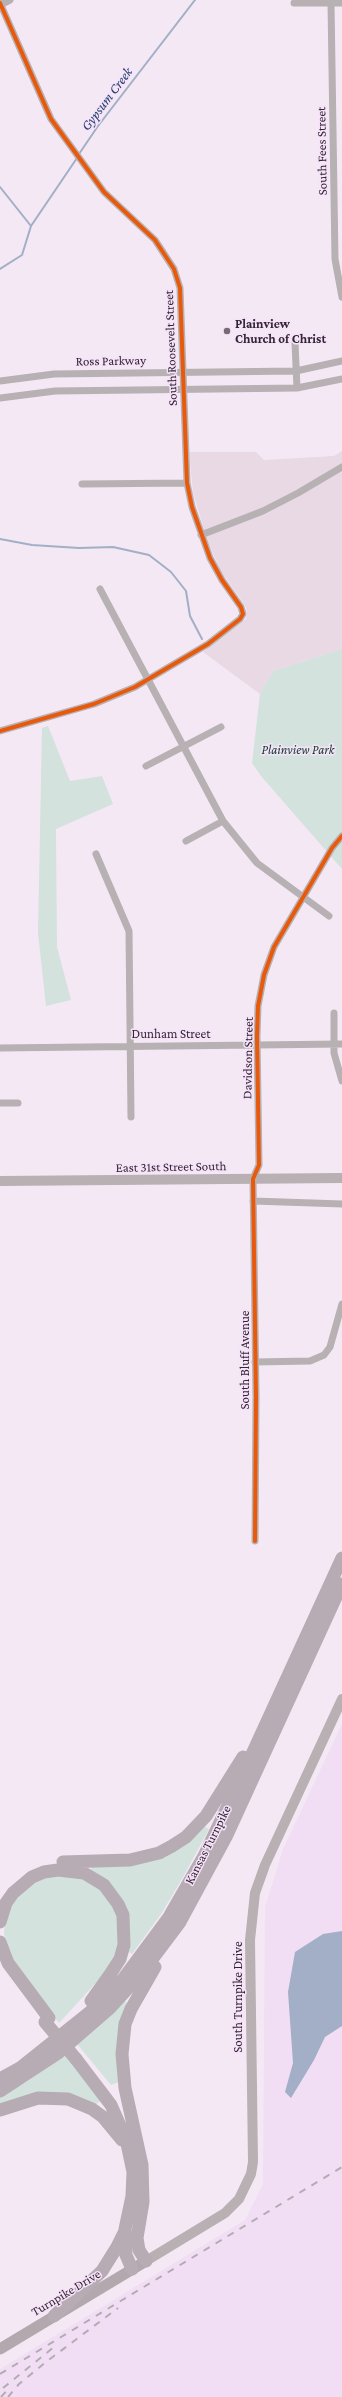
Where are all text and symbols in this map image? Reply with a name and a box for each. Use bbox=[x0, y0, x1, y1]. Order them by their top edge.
water label: Gypsum Creek bbox=[78, 64, 136, 134]
street label: South Fees Street bbox=[313, 107, 331, 195]
street label: South Roosevelt Street bbox=[161, 290, 181, 406]
place label: Plainview Church of Christ bbox=[235, 316, 326, 347]
marker: Plainview Church of Christ bbox=[222, 326, 232, 336]
street label: Ross Parkway bbox=[76, 353, 146, 369]
park label: Plainview Park bbox=[262, 742, 334, 758]
street label: Davidson Street bbox=[239, 1017, 257, 1099]
street label: Dunham Street bbox=[132, 1026, 210, 1042]
street label: East 31st Street South bbox=[115, 1158, 227, 1176]
street label: South Bluff Avenue bbox=[237, 1311, 253, 1409]
street label: Kansas Turnpike bbox=[181, 1803, 235, 1887]
street label: South Turnpike Drive bbox=[230, 1941, 246, 2053]
street label: Turnpike Drive bbox=[28, 2266, 104, 2320]

